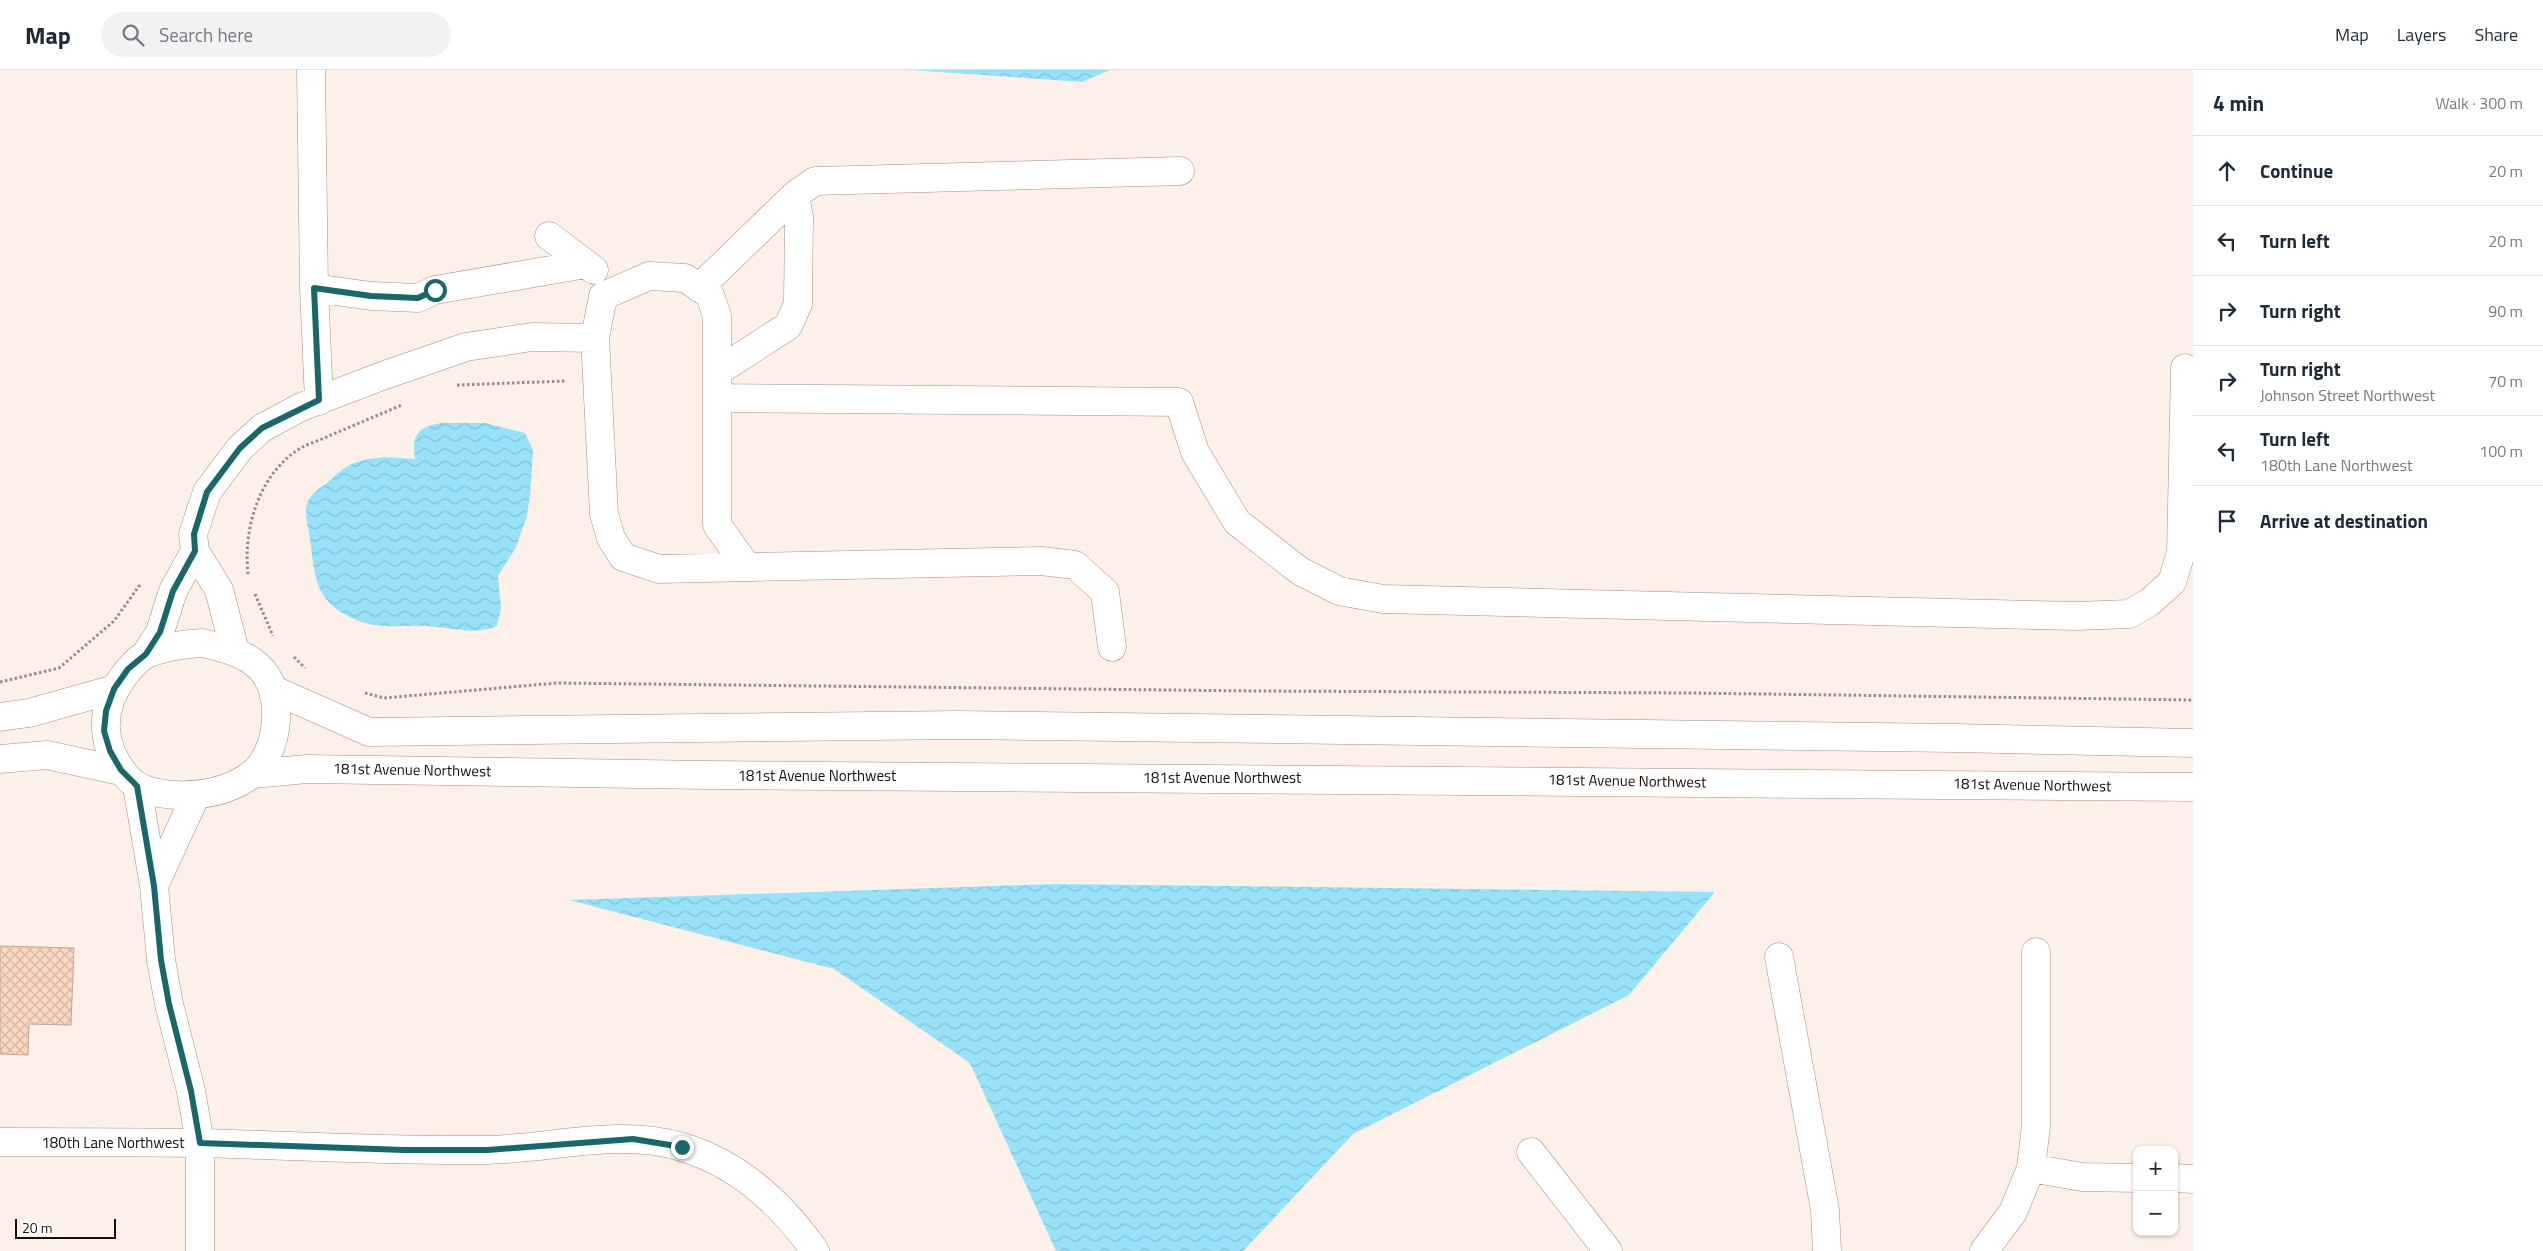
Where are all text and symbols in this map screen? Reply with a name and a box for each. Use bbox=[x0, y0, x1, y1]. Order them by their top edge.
search box bbox=[101, 12, 451, 57]
text: Map bbox=[25, 17, 71, 53]
text: Search here bbox=[159, 20, 253, 49]
icon: search bbox=[119, 21, 147, 49]
text: Map bbox=[2335, 21, 2369, 48]
text: Layers bbox=[2397, 21, 2446, 48]
text: Share bbox=[2474, 21, 2518, 48]
text: 4 min bbox=[2213, 87, 2264, 119]
text: Walk · 300 m bbox=[2435, 91, 2523, 115]
text: Continue bbox=[2260, 156, 2333, 185]
icon: ahead bbox=[2213, 157, 2241, 185]
text: 20 m bbox=[2488, 159, 2523, 183]
text: Turn left bbox=[2260, 226, 2330, 255]
icon: left bbox=[2213, 227, 2241, 255]
text: 20 m bbox=[2488, 229, 2523, 253]
route start bbox=[424, 279, 447, 302]
text: Turn right bbox=[2260, 296, 2341, 325]
icon: right bbox=[2213, 297, 2241, 325]
text: 90 m bbox=[2488, 299, 2523, 323]
text: Turn right bbox=[2260, 354, 2341, 383]
icon: right bbox=[2213, 367, 2241, 395]
text: 70 m bbox=[2488, 369, 2523, 393]
text: Johnson Street Northwest bbox=[2260, 383, 2435, 407]
text: Turn left bbox=[2260, 424, 2330, 453]
icon: left bbox=[2213, 437, 2241, 465]
text: 100 m bbox=[2479, 439, 2523, 463]
text: 180th Lane Northwest bbox=[2260, 453, 2413, 477]
text: Arrive at destination bbox=[2260, 506, 2428, 535]
icon: arrive bbox=[2213, 507, 2241, 535]
street label: 181st Avenue Northwest bbox=[333, 757, 492, 782]
street label: 181st Avenue Northwest bbox=[738, 764, 897, 787]
street label: 181st Avenue Northwest bbox=[1143, 766, 1302, 789]
street label: 181st Avenue Northwest bbox=[1548, 768, 1707, 793]
street label: 181st Avenue Northwest bbox=[1953, 772, 2112, 797]
street label: 180th Lane Northwest bbox=[41, 1131, 185, 1154]
route end bbox=[671, 1136, 694, 1159]
map controls bbox=[2133, 1146, 2178, 1236]
button: + bbox=[2133, 1146, 2178, 1191]
button: − bbox=[2133, 1191, 2178, 1236]
scale bar bbox=[15, 1216, 116, 1239]
text: 20 m bbox=[22, 1217, 52, 1238]

